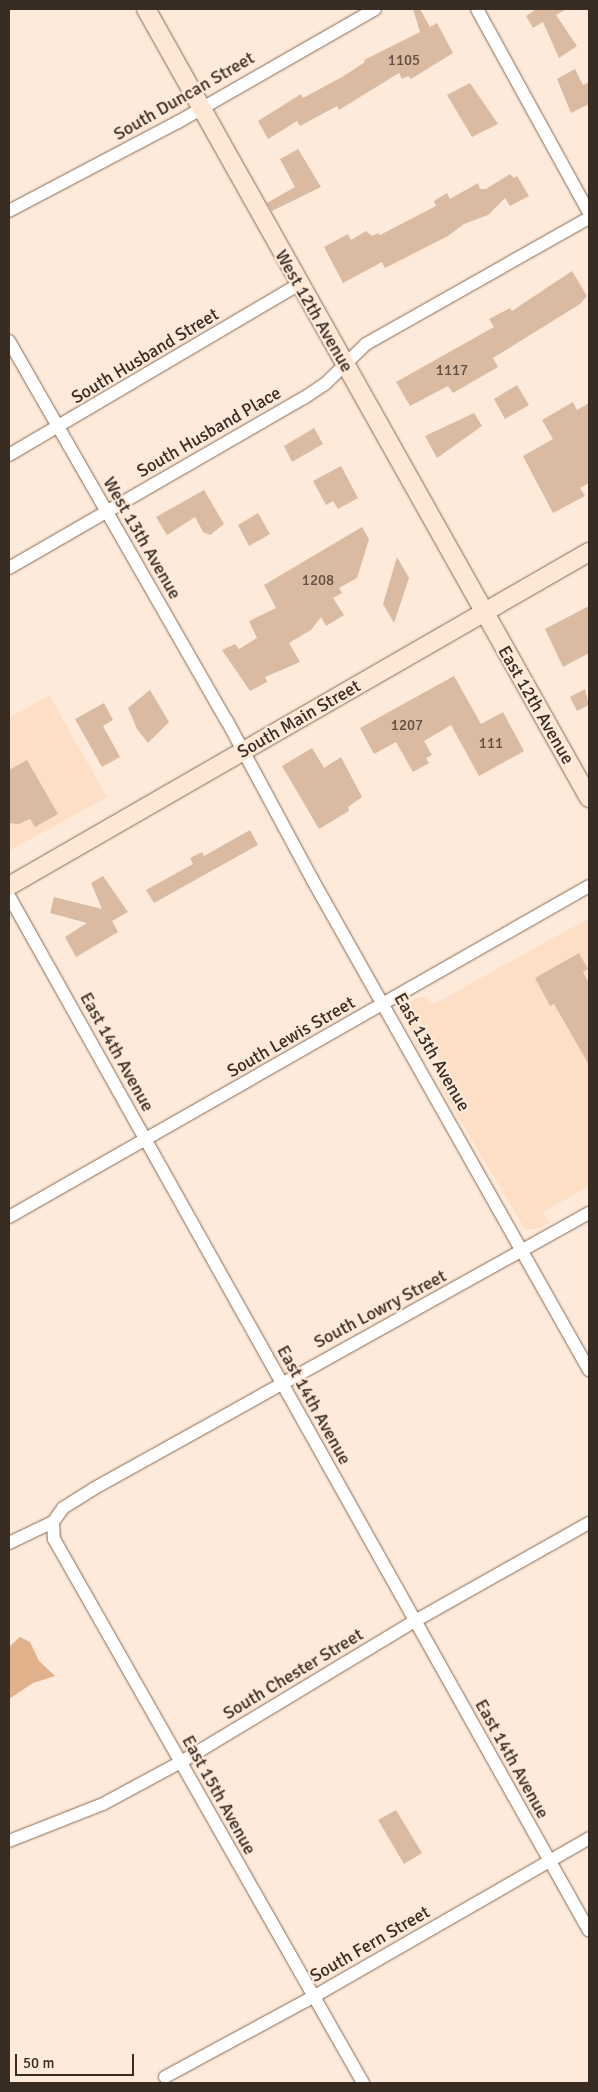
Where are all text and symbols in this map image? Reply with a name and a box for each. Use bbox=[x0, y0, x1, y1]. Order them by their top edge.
street label: South Duncan Street bbox=[110, 47, 258, 145]
house number: 1105 bbox=[388, 52, 420, 70]
street label: West 12th Avenue bbox=[270, 246, 358, 376]
street label: South Husband Street bbox=[67, 303, 223, 409]
house number: 1117 bbox=[436, 362, 468, 380]
street label: South Husband Place bbox=[133, 382, 285, 482]
street label: West 13th Avenue bbox=[98, 473, 186, 603]
house number: 1208 bbox=[302, 572, 334, 590]
street label: East 12th Avenue bbox=[493, 642, 579, 768]
street label: South Main Street bbox=[234, 675, 364, 763]
house number: 1207 bbox=[391, 717, 423, 735]
house number: 111 bbox=[479, 735, 503, 753]
street label: East 14th Avenue bbox=[75, 989, 159, 1115]
street label: East 13th Avenue bbox=[389, 989, 475, 1115]
street label: South Lewis Street bbox=[223, 992, 359, 1082]
street label: South Lowry Street bbox=[310, 1265, 450, 1353]
street label: East 14th Avenue bbox=[272, 1342, 356, 1468]
street label: South Chester Street bbox=[219, 1624, 367, 1724]
street label: East 14th Avenue bbox=[470, 1696, 554, 1822]
street label: East 15th Avenue bbox=[177, 1732, 261, 1858]
street label: South Fern Street bbox=[306, 1901, 434, 1987]
scale bar bbox=[18, 2044, 136, 2076]
text: 50 m bbox=[23, 2054, 54, 2072]

